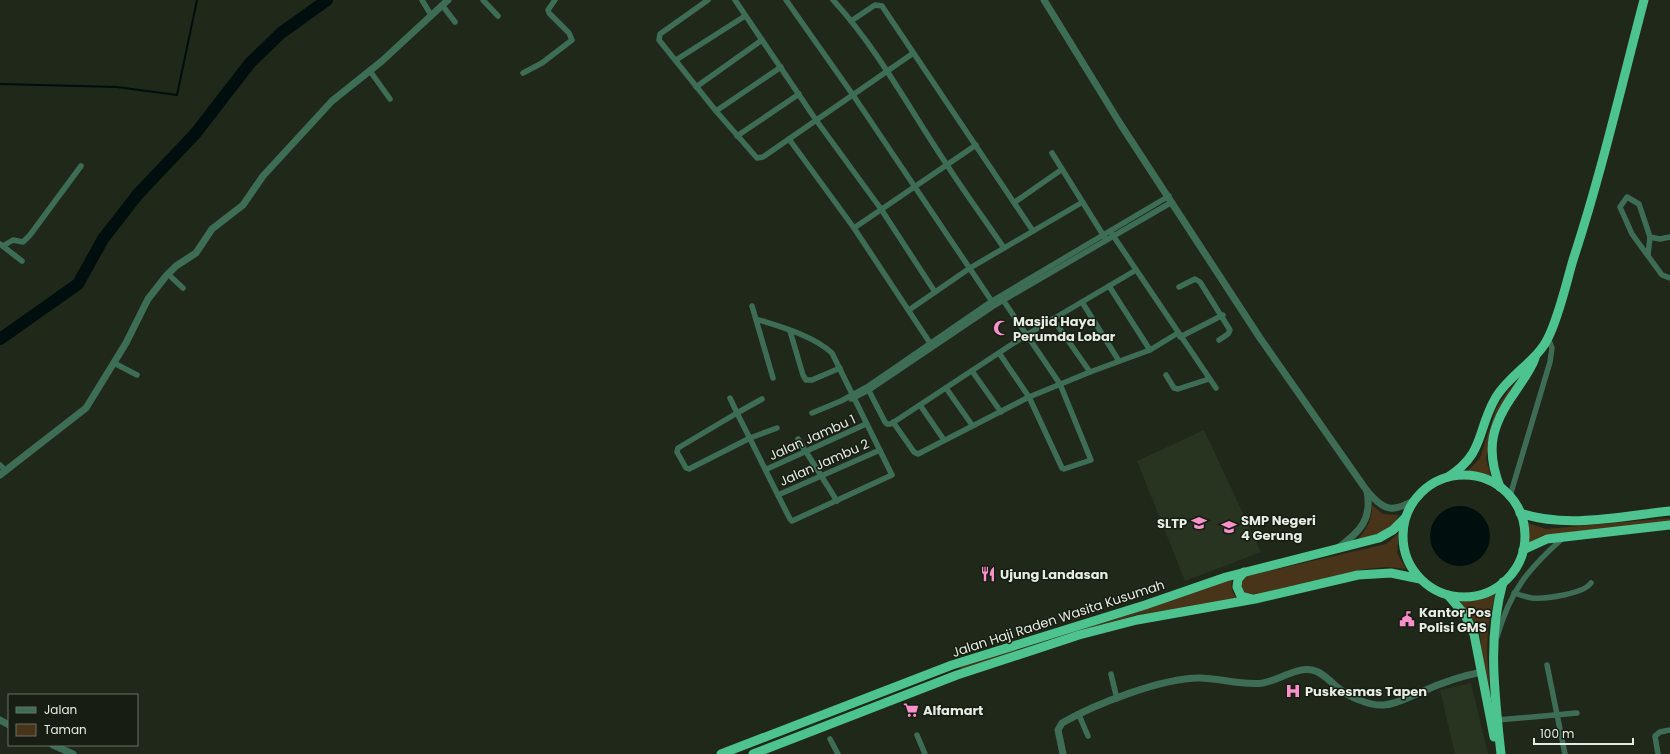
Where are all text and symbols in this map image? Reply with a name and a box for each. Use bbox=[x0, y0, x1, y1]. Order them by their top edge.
place label: Masjid Haya Perumda Lobar bbox=[1013, 312, 1116, 346]
mosque icon: Masjid Haya Perumda Lobar bbox=[992, 319, 1010, 337]
street label: Jalan Jambu 1 bbox=[766, 410, 859, 465]
street label: Jalan Jambu 2 bbox=[776, 434, 872, 491]
place label: SMP Negeri 4 Gerung bbox=[1241, 511, 1316, 545]
place label: SLTP bbox=[1157, 514, 1187, 533]
school or university icon: SLTP bbox=[1190, 514, 1208, 532]
school or university icon: SMP Negeri 4 Gerung bbox=[1220, 518, 1238, 536]
restaurant icon: Ujung Landasan bbox=[979, 565, 997, 583]
place label: Ujung Landasan bbox=[1000, 565, 1109, 584]
street label: Jalan Haji Raden Wasita Kusumah bbox=[949, 575, 1167, 662]
place label: Kantor Pos Polisi GMS bbox=[1419, 603, 1491, 637]
public building icon: Kantor Pos Polisi GMS bbox=[1398, 610, 1416, 628]
hospital icon: Puskesmas Tapen bbox=[1284, 682, 1302, 700]
place label: Puskesmas Tapen bbox=[1305, 682, 1427, 701]
legend bbox=[8, 694, 138, 746]
text: Jalan bbox=[44, 701, 77, 718]
supermarket icon: Alfamart bbox=[902, 701, 920, 719]
place label: Alfamart bbox=[923, 701, 983, 720]
scale bar bbox=[1534, 720, 1633, 746]
text: Taman bbox=[44, 721, 87, 738]
text: 100 m bbox=[1540, 725, 1574, 742]

